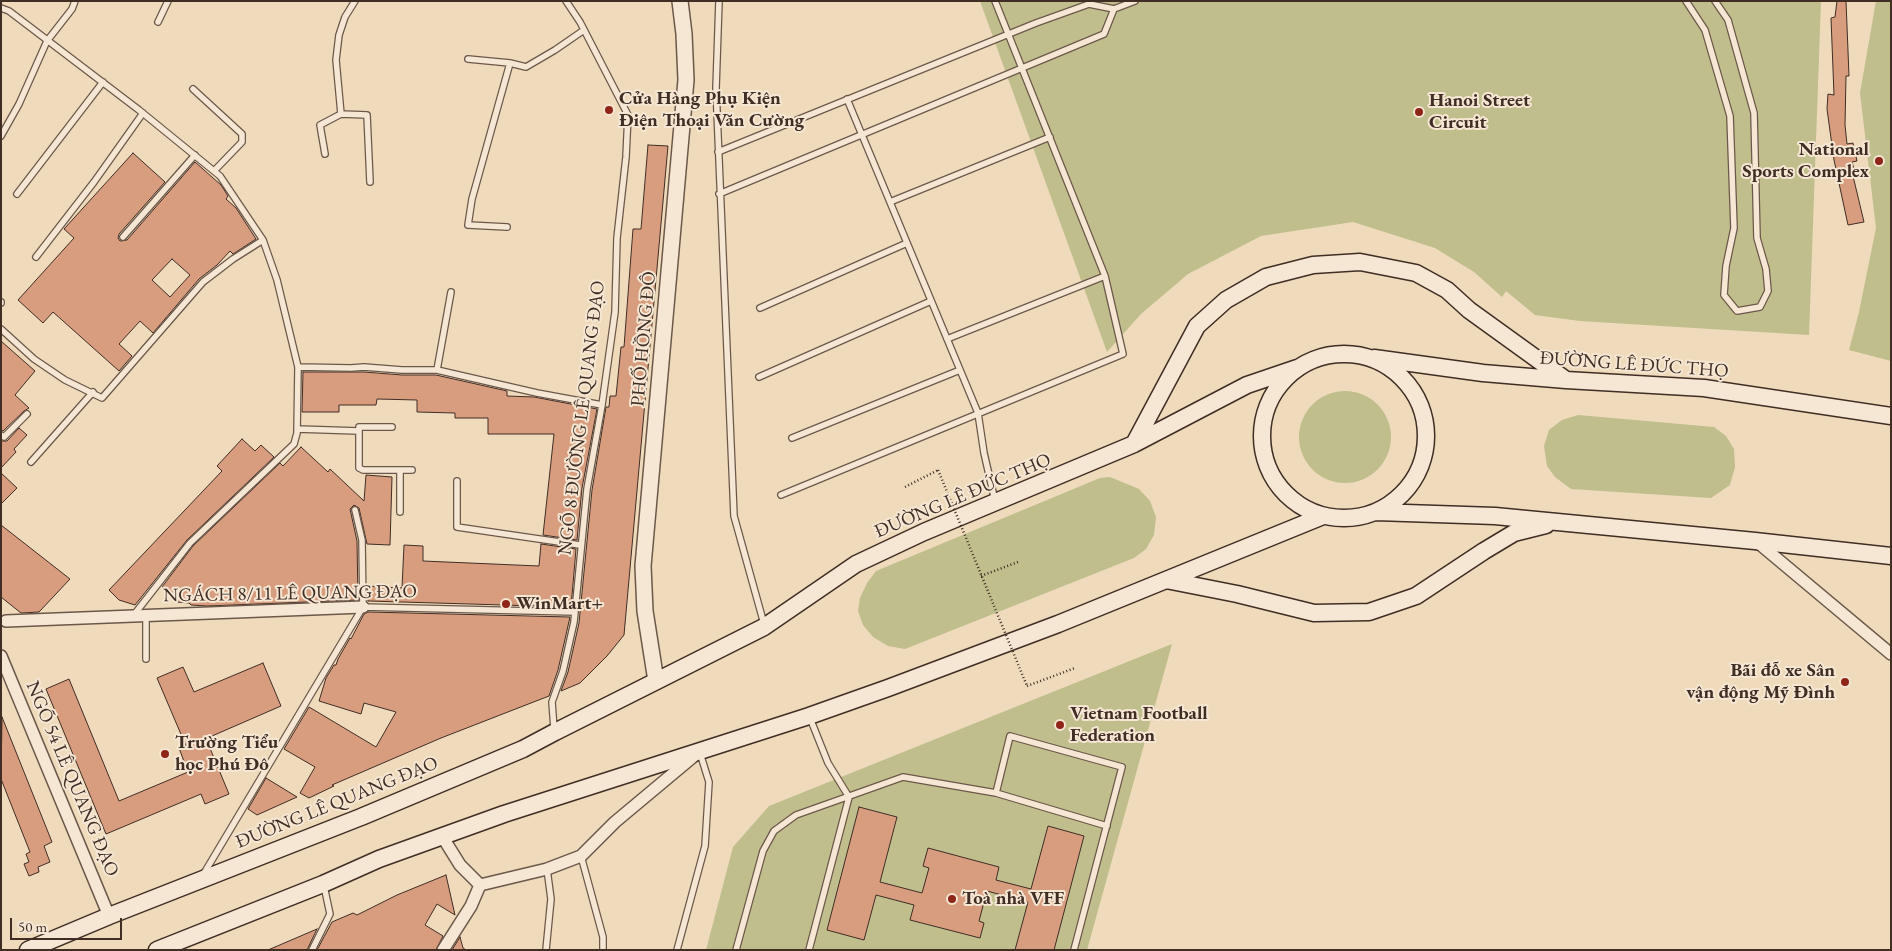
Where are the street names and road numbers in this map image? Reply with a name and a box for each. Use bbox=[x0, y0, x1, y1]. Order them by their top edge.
street label: PHỐ HỒNG ĐÔ bbox=[627, 270, 661, 408]
street label: NGÕ 8 ĐƯỜNG LÊ QUANG ĐẠO bbox=[554, 279, 610, 557]
street label: ĐƯỜNG LÊ ĐỨC THỌ bbox=[1539, 347, 1729, 383]
street label: ĐƯỜNG LÊ ĐỨC THỌ bbox=[871, 449, 1055, 543]
street label: NGÁCH 8/11 LÊ QUANG ĐẠO bbox=[163, 580, 417, 608]
street label: NGÕ 54 LÊ QUANG ĐẠO bbox=[20, 678, 124, 880]
street label: ĐƯỜNG LÊ QUANG ĐẠO bbox=[232, 752, 442, 854]

